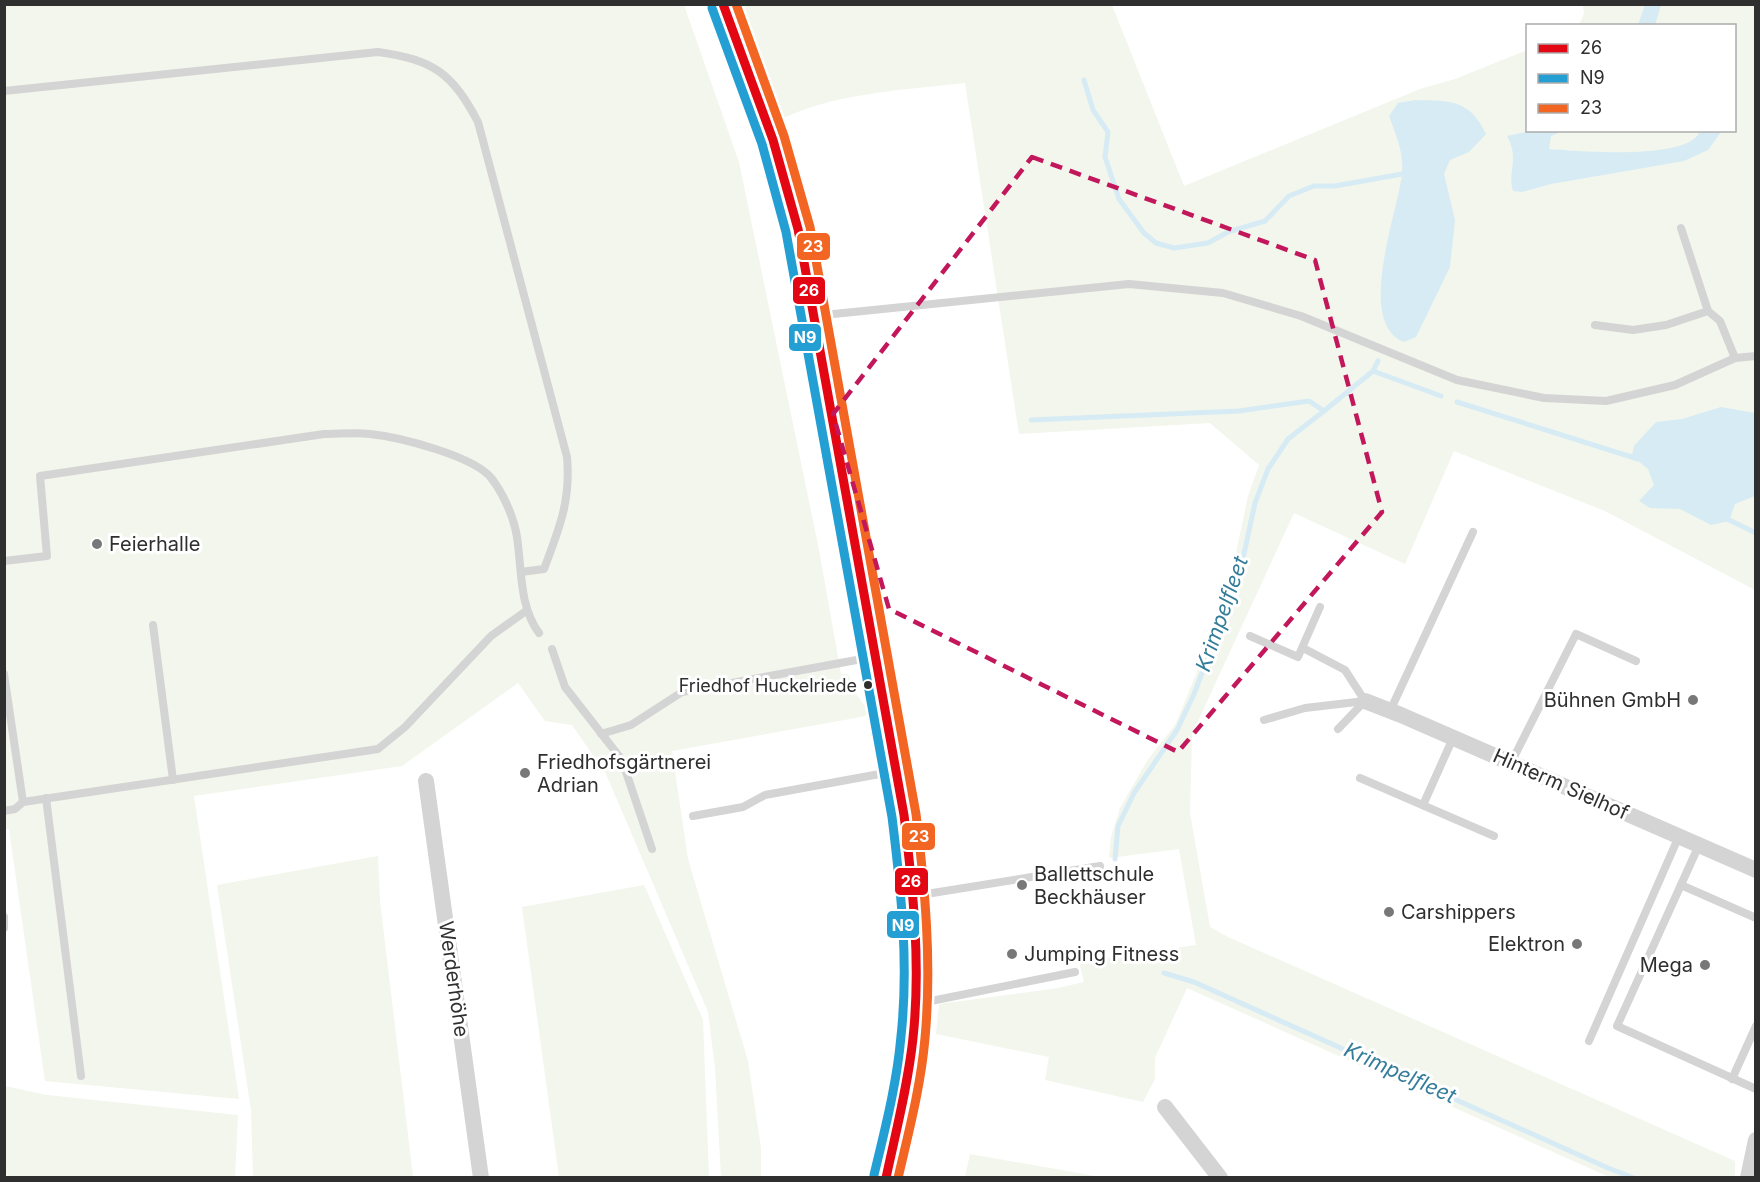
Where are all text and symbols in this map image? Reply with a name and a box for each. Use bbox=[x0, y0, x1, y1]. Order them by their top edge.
legend bbox=[1526, 24, 1736, 132]
text: 26 bbox=[1580, 37, 1602, 58]
text: N9 bbox=[1580, 67, 1605, 88]
text: 23 bbox=[1580, 97, 1602, 118]
line badge: 23 bbox=[796, 232, 831, 261]
text: 23 bbox=[803, 236, 823, 256]
line badge: 26 bbox=[792, 276, 826, 305]
text: 26 bbox=[799, 280, 819, 300]
line badge: N9 bbox=[788, 323, 822, 352]
text: N9 bbox=[794, 327, 816, 347]
place label: Feierhalle bbox=[109, 532, 200, 556]
marker: Feierhalle bbox=[90, 537, 104, 551]
water label: Krimpelfleet bbox=[1190, 552, 1253, 675]
place label: Friedhof Huckelriede bbox=[679, 675, 857, 696]
marker: Friedhof Huckelriede bbox=[862, 679, 874, 691]
place label: Bühnen GmbH bbox=[1544, 688, 1681, 712]
marker: Bühnen GmbH bbox=[1686, 693, 1700, 707]
street label: Hinterm Sielhof bbox=[1489, 743, 1633, 825]
place label: Friedhofsgärtnerei Adrian bbox=[537, 750, 711, 797]
marker: Friedhofsgärtnerei Adrian bbox=[518, 766, 532, 780]
line badge: 23 bbox=[901, 822, 936, 851]
text: 23 bbox=[909, 826, 929, 846]
place label: Ballettschule Beckhäuser bbox=[1034, 862, 1154, 909]
line badge: 26 bbox=[894, 867, 929, 896]
text: 26 bbox=[901, 871, 921, 891]
marker: Ballettschule Beckhäuser bbox=[1015, 878, 1029, 892]
place label: Carshippers bbox=[1401, 900, 1516, 924]
marker: Carshippers bbox=[1382, 905, 1396, 919]
line badge: N9 bbox=[886, 910, 920, 939]
text: N9 bbox=[892, 915, 914, 935]
street label: Werderhöhe bbox=[434, 920, 474, 1038]
place label: Elektron bbox=[1488, 932, 1565, 956]
marker: Elektron bbox=[1570, 937, 1584, 951]
place label: Jumping Fitness bbox=[1024, 942, 1179, 966]
marker: Jumping Fitness bbox=[1005, 947, 1019, 961]
place label: Mega bbox=[1640, 953, 1693, 977]
marker: Mega bbox=[1698, 958, 1712, 972]
water label: Krimpelfleet bbox=[1340, 1037, 1461, 1109]

